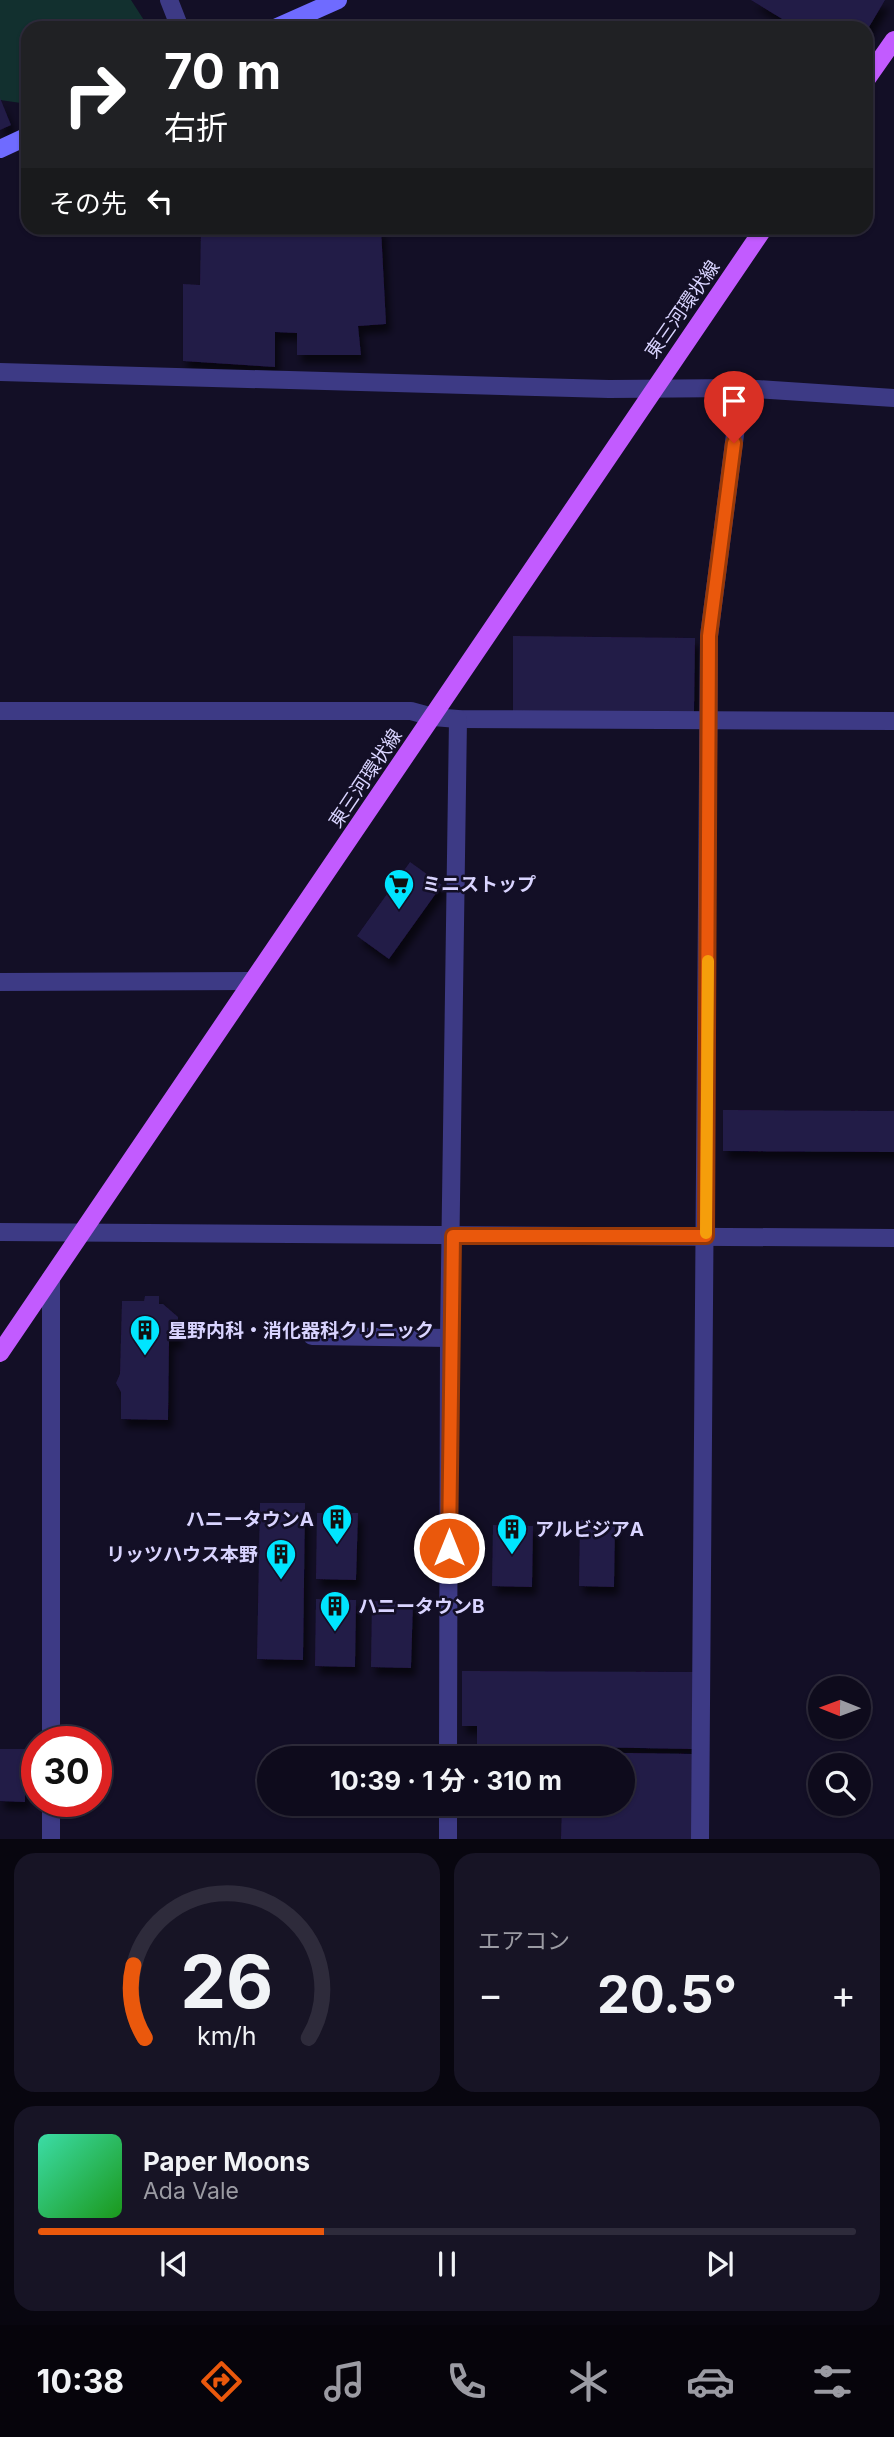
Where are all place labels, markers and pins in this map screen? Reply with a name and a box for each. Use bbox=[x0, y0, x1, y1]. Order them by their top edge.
pin bbox=[704, 371, 764, 443]
supermarket icon: ミニストップ bbox=[382, 867, 416, 911]
place label: ミニストップ bbox=[422, 873, 536, 896]
building icon: 星野内科・消化器科クリニック bbox=[128, 1313, 162, 1357]
place label: 星野内科・消化器科クリニック bbox=[168, 1319, 434, 1342]
building icon: ハニータウンA bbox=[320, 1502, 354, 1546]
place label: ハニータウンA bbox=[186, 1508, 314, 1531]
building icon: アルビジアA bbox=[495, 1512, 529, 1556]
place label: アルビジアA bbox=[535, 1518, 644, 1541]
building icon: リッツハウス本野 bbox=[264, 1537, 298, 1581]
place label: リッツハウス本野 bbox=[106, 1543, 258, 1566]
building icon: ハニータウンB bbox=[318, 1589, 352, 1633]
place label: ハニータウンB bbox=[358, 1595, 485, 1618]

